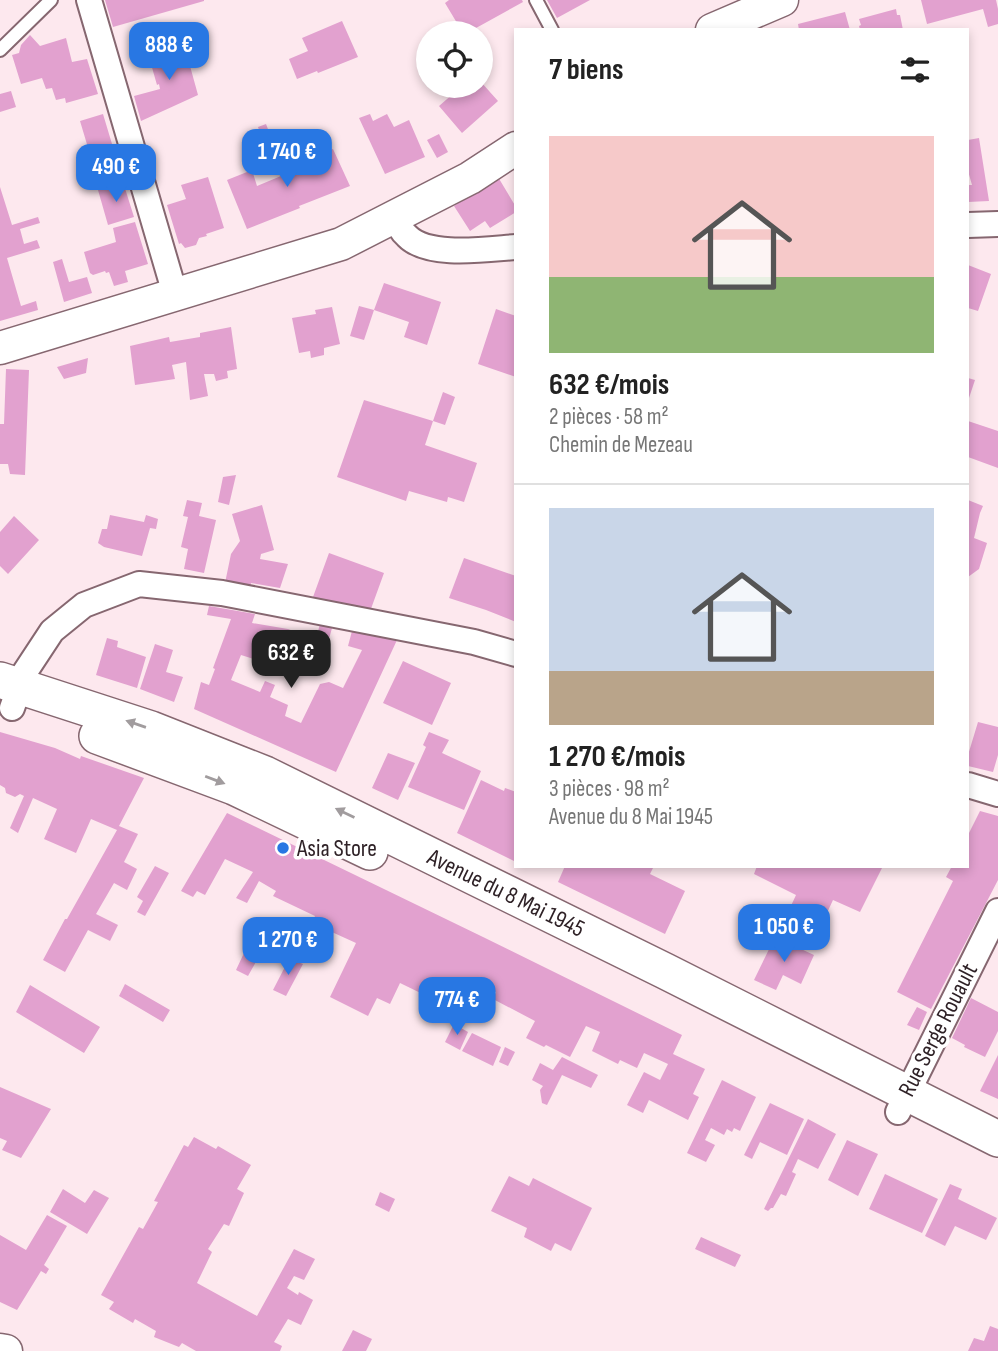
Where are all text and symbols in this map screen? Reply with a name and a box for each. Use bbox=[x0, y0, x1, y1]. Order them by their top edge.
map controls bbox=[416, 21, 493, 98]
button: locate bbox=[416, 21, 493, 98]
pin: 888 € bbox=[120, 22, 218, 82]
text: 888 € bbox=[145, 31, 193, 59]
icon: filters bbox=[896, 51, 934, 89]
text: 7 biens bbox=[549, 52, 624, 88]
pin: 1 740 € bbox=[222, 130, 352, 189]
text: 1 740 € bbox=[258, 138, 316, 166]
pin: 490 € bbox=[67, 144, 165, 204]
text: 490 € bbox=[92, 153, 140, 181]
icon: home bbox=[679, 182, 805, 308]
text: 632 €/mois bbox=[549, 367, 669, 403]
text: 2 pièces · 58 m² bbox=[549, 403, 669, 431]
text: Chemin de Mezeau bbox=[549, 431, 693, 459]
icon: home bbox=[679, 554, 805, 680]
pin: 632 € bbox=[242, 630, 340, 690]
text: 632 € bbox=[268, 639, 314, 667]
one-way arrow bbox=[125, 718, 146, 729]
text: 1 270 €/mois bbox=[549, 739, 685, 775]
one-way arrow bbox=[205, 775, 226, 786]
text: 3 pièces · 98 m² bbox=[549, 775, 670, 803]
text: Avenue du 8 Mai 1945 bbox=[549, 803, 713, 831]
one-way arrow bbox=[335, 808, 355, 819]
place label: Asia Store bbox=[296, 834, 377, 863]
marker: Asia Store bbox=[275, 840, 291, 856]
street label: Avenue du 8 Mai 1945 bbox=[422, 842, 589, 944]
pin: 1 050 € bbox=[719, 904, 849, 964]
text: 1 050 € bbox=[754, 913, 814, 941]
pin: 1 270 € bbox=[223, 918, 353, 977]
text: 1 270 € bbox=[259, 926, 317, 954]
street label: Rue Serge Rouault bbox=[892, 959, 984, 1101]
pin: 774 € bbox=[408, 978, 506, 1037]
text: 774 € bbox=[435, 986, 479, 1014]

